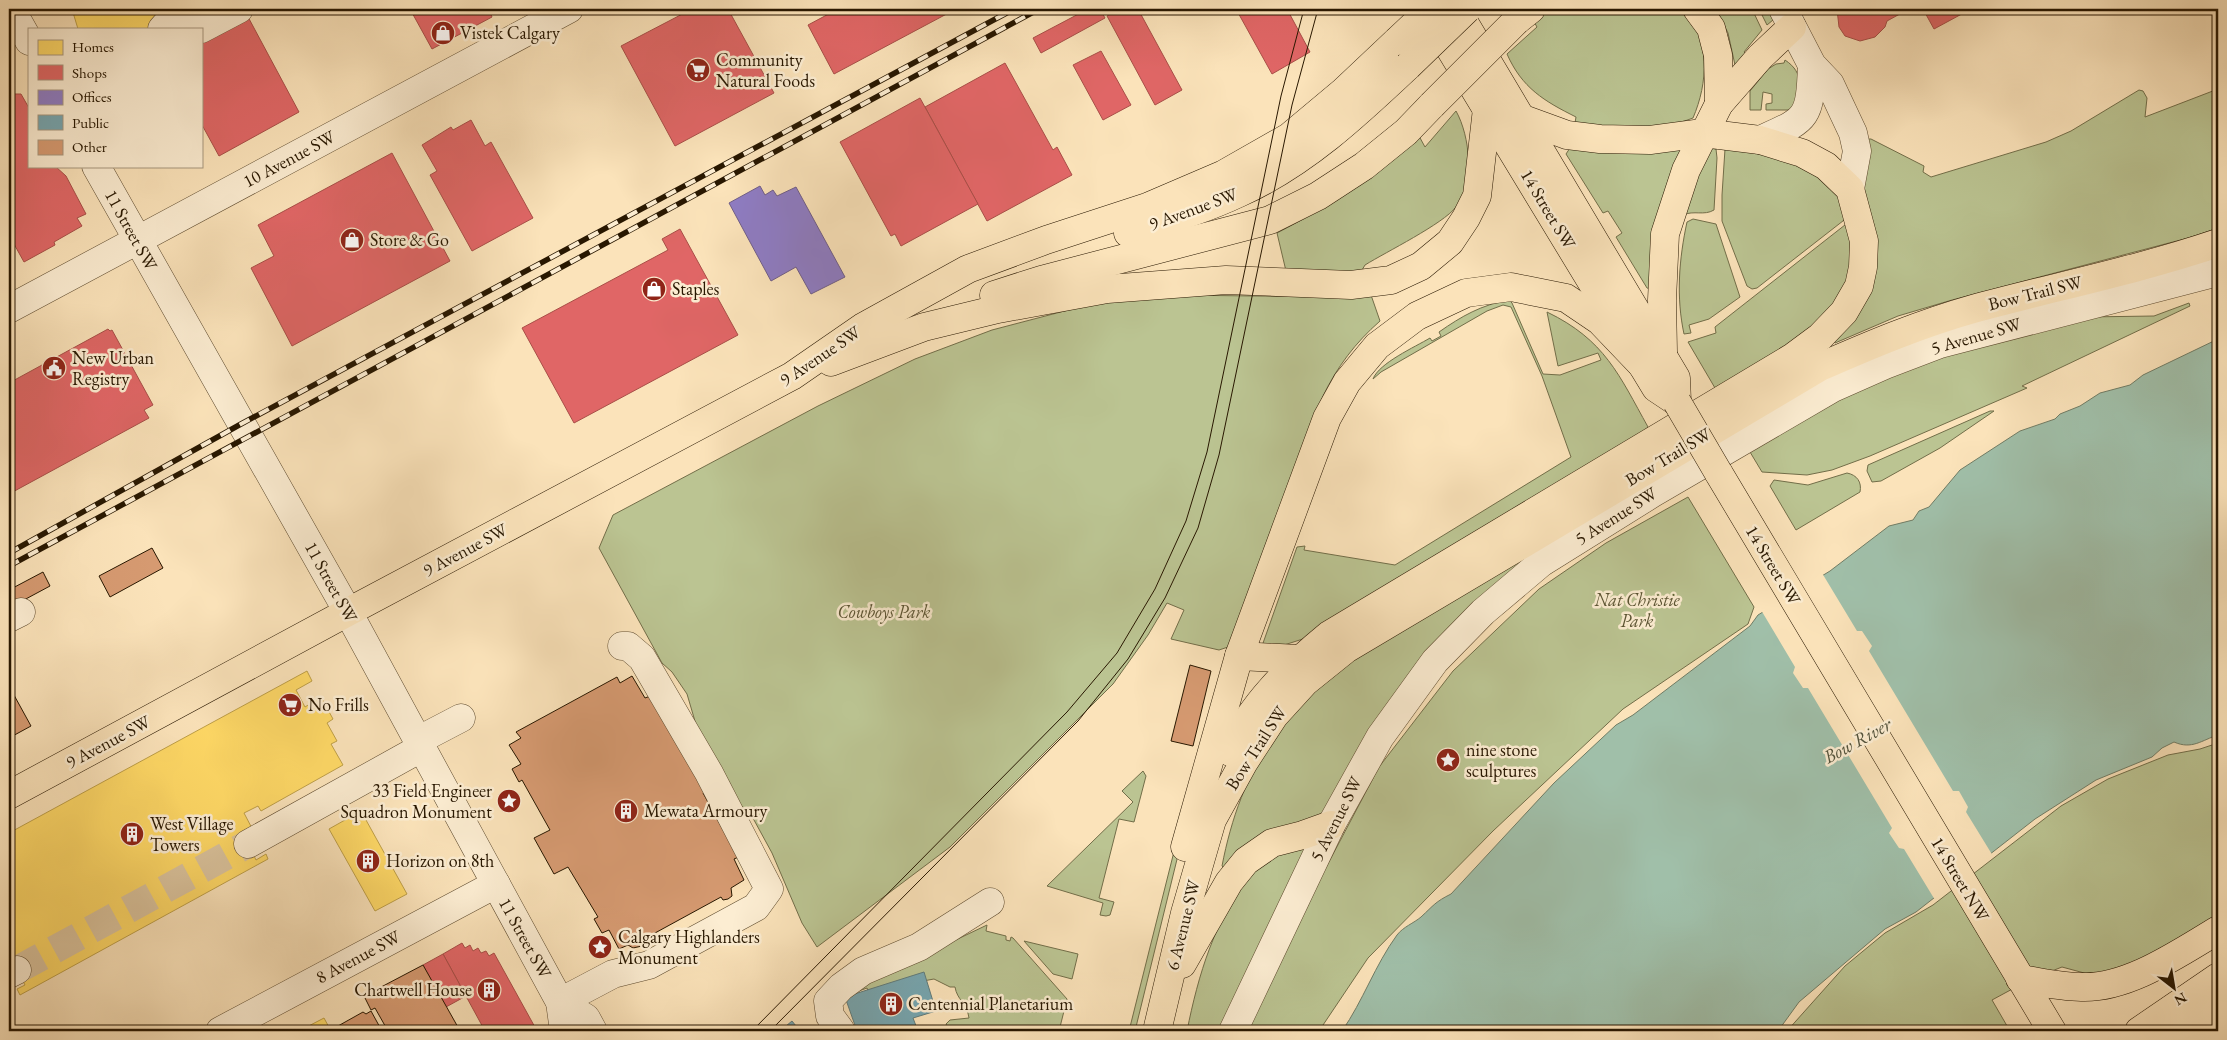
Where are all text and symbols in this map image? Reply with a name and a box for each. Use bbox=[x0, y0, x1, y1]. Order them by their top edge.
shop icon: Vistek Calgary bbox=[430, 20, 456, 46]
place label: Vistek Calgary bbox=[460, 21, 560, 44]
legend bbox=[28, 28, 202, 168]
text: Homes bbox=[72, 37, 114, 56]
place label: Community Natural Foods bbox=[716, 48, 815, 92]
supermarket icon: Community Natural Foods bbox=[685, 57, 711, 83]
text: Shops bbox=[72, 63, 107, 82]
text: Offices bbox=[72, 87, 112, 106]
text: Public bbox=[72, 113, 109, 132]
street label: 10 Avenue SW bbox=[239, 124, 339, 192]
text: Other bbox=[72, 137, 107, 156]
street label: 14 Street SW bbox=[1516, 165, 1581, 253]
street label: 9 Avenue SW bbox=[1146, 182, 1241, 235]
street label: 11 Street SW bbox=[100, 185, 163, 275]
shop icon: Store & Go bbox=[339, 227, 365, 253]
place label: Store & Go bbox=[370, 228, 449, 251]
street label: Bow Trail SW bbox=[1986, 270, 2085, 315]
shop icon: Staples bbox=[641, 276, 667, 302]
place label: Staples bbox=[672, 277, 720, 300]
street label: 5 Avenue SW bbox=[1928, 312, 2024, 359]
street label: 9 Avenue SW bbox=[775, 320, 865, 391]
place label: New Urban Registry bbox=[72, 346, 155, 390]
public building icon: New Urban Registry bbox=[41, 355, 67, 381]
street label: Bow Trail SW bbox=[1621, 422, 1715, 491]
street label: 5 Avenue SW bbox=[1570, 481, 1661, 550]
street label: 9 Avenue SW bbox=[419, 517, 511, 581]
street label: 14 Street SW bbox=[1741, 521, 1806, 609]
street label: 11 Street SW bbox=[300, 537, 363, 627]
park label: Nat Christie Park bbox=[1593, 588, 1680, 632]
park label: Cowboys Park bbox=[837, 600, 931, 624]
supermarket icon: No Frills bbox=[277, 692, 303, 718]
place label: No Frills bbox=[308, 693, 369, 716]
street label: Bow Trail SW bbox=[1220, 701, 1292, 794]
street label: 9 Avenue SW bbox=[62, 709, 154, 773]
water label: Bow River bbox=[1818, 711, 1896, 770]
place label: nine stone sculptures bbox=[1466, 738, 1537, 782]
place icon: nine stone sculptures bbox=[1435, 747, 1461, 773]
street label: 5 Avenue SW bbox=[1304, 772, 1367, 865]
place label: 33 Field Engineer Squadron Monument bbox=[340, 779, 492, 823]
place icon: 33 Field Engineer Squadron Monument bbox=[496, 788, 522, 814]
building icon: Mewata Armoury bbox=[613, 798, 639, 824]
place label: Mewata Armoury bbox=[644, 799, 767, 822]
place label: West Village Towers bbox=[150, 812, 234, 856]
building icon: West Village Towers bbox=[119, 821, 145, 847]
street label: 14 Street NW bbox=[1926, 832, 1995, 926]
building icon: Horizon on 8th bbox=[355, 848, 381, 874]
place label: Horizon on 8th bbox=[386, 849, 494, 872]
street label: 6 Avenue SW bbox=[1160, 877, 1205, 972]
street label: 11 Street SW bbox=[494, 893, 557, 983]
street label: 8 Avenue SW bbox=[312, 924, 404, 988]
place label: Calgary Highlanders Monument bbox=[618, 925, 760, 969]
place icon: Calgary Highlanders Monument bbox=[587, 934, 613, 960]
north arrow bbox=[2150, 962, 2200, 1012]
building icon: Chartwell House bbox=[476, 977, 502, 1003]
place label: Chartwell House bbox=[354, 978, 472, 1001]
text: N bbox=[2171, 989, 2190, 1010]
building icon: Centennial Planetarium bbox=[878, 991, 904, 1017]
place label: Centennial Planetarium bbox=[908, 992, 1073, 1015]

